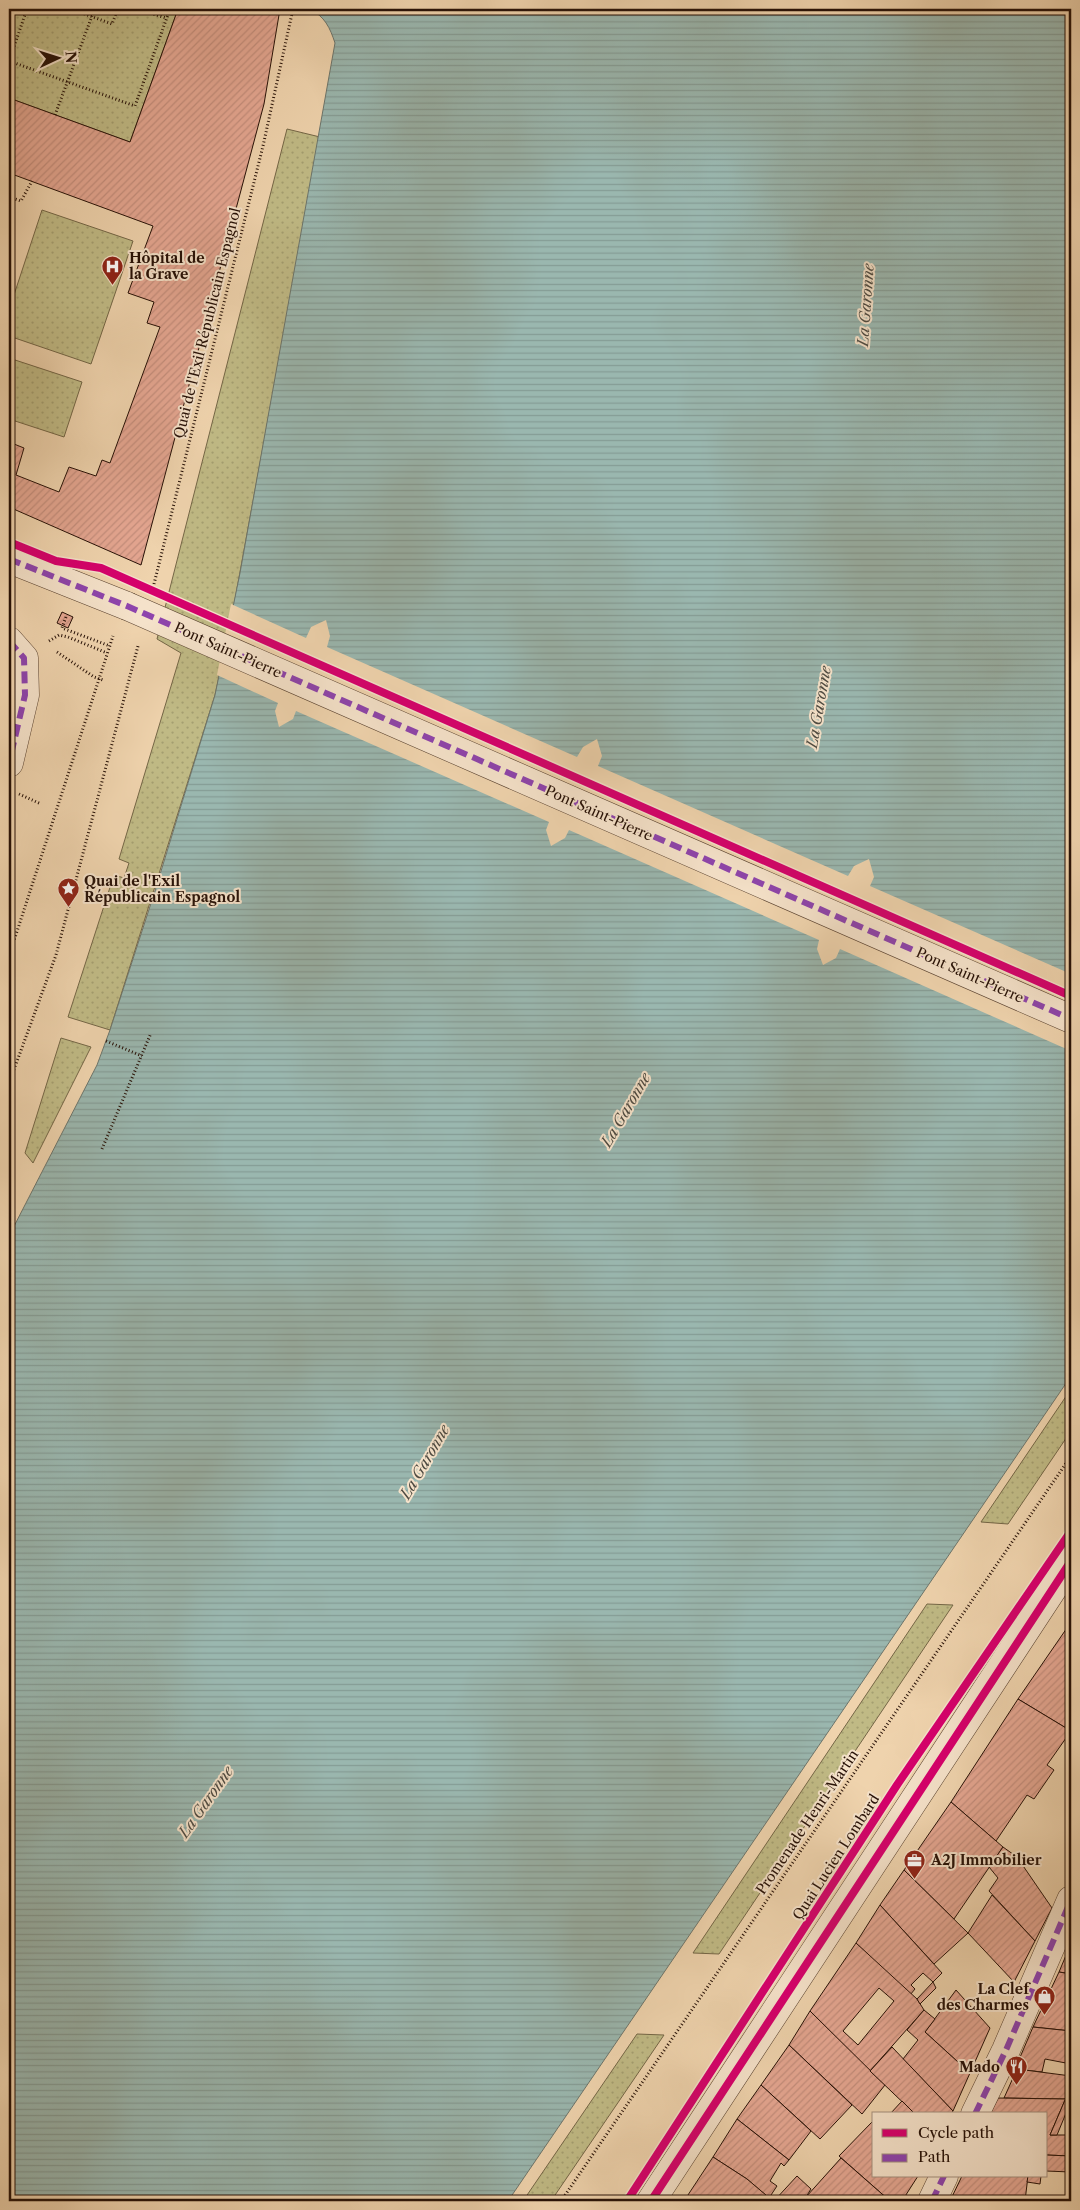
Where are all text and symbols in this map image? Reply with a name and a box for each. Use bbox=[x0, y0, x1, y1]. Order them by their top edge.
north arrow bbox=[32, 32, 82, 82]
text: N bbox=[62, 50, 80, 64]
street label: Quai de l'Exil Républicain Espagnol bbox=[170, 206, 244, 440]
place label: Hôpital de la Grave bbox=[129, 249, 205, 283]
hospital icon: Hôpital de la Grave bbox=[101, 254, 125, 285]
water label: La Garonne bbox=[853, 262, 878, 348]
street label: Pont Saint-Pierre bbox=[171, 618, 285, 682]
water label: La Garonne bbox=[802, 664, 835, 750]
street label: Pont Saint-Pierre bbox=[542, 781, 656, 845]
place label: Quai de l'Exil Républicain Espagnol bbox=[84, 872, 240, 906]
place icon: Quai de l'Exil Républicain Espagnol bbox=[56, 877, 80, 908]
street label: Pont Saint-Pierre bbox=[913, 943, 1027, 1007]
water label: La Garonne bbox=[596, 1068, 655, 1151]
water label: La Garonne bbox=[395, 1420, 454, 1503]
street label: Promenade Henri-Martin bbox=[752, 1746, 862, 1898]
water label: La Garonne bbox=[173, 1762, 238, 1842]
street label: Quai Lucien Lombard bbox=[789, 1790, 884, 1923]
office icon: A2J Immobilier bbox=[903, 1848, 927, 1879]
place label: A2J Immobilier bbox=[930, 1851, 1042, 1869]
place label: La Clef des Charmes bbox=[937, 1980, 1031, 2014]
shop icon: La Clef des Charmes bbox=[1033, 1985, 1057, 2016]
restaurant icon: Mado bbox=[1004, 2055, 1028, 2086]
place label: Mado bbox=[959, 2058, 1000, 2076]
legend bbox=[872, 2112, 1048, 2178]
text: Cycle path bbox=[918, 2123, 995, 2142]
text: Path bbox=[918, 2147, 951, 2166]

